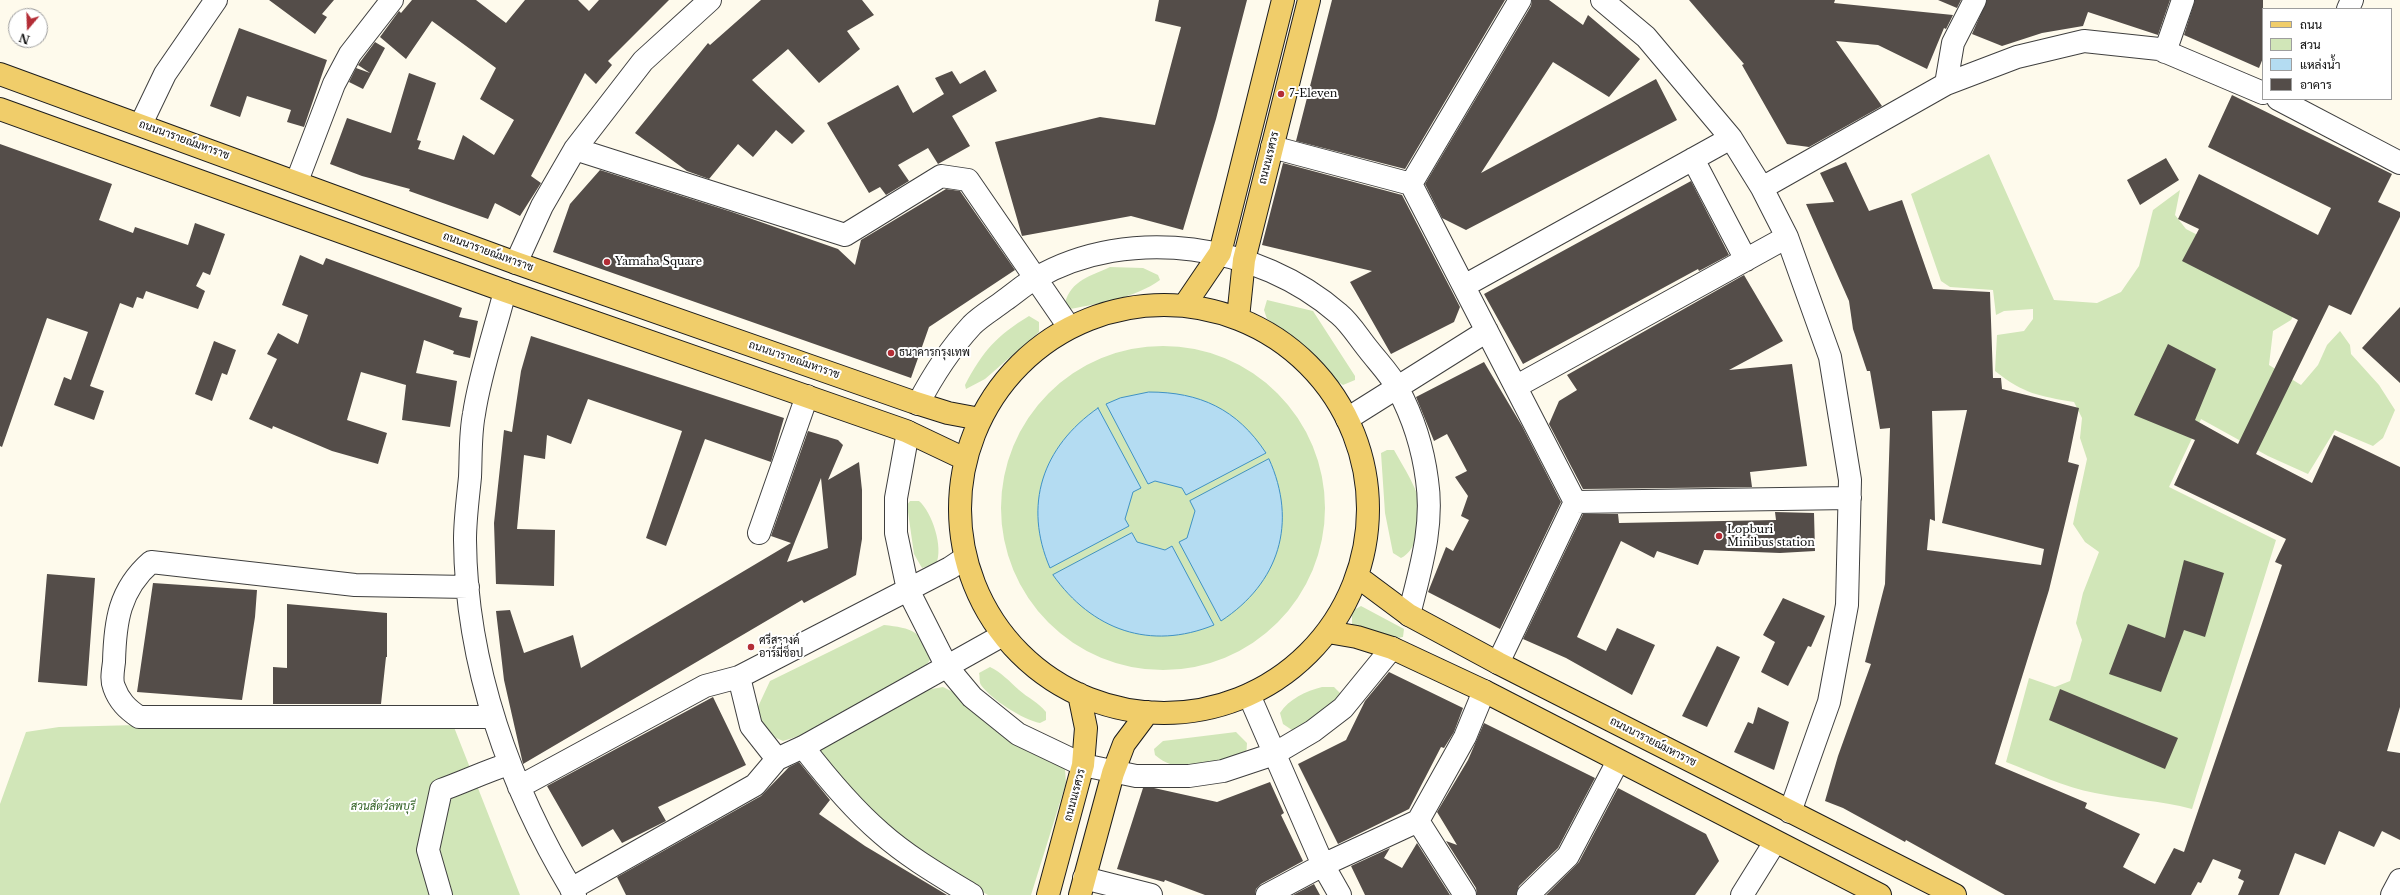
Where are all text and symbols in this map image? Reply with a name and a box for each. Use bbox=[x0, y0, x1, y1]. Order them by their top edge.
north arrow bbox=[8, 8, 48, 48]
legend bbox=[2262, 8, 2392, 100]
text: ถนน bbox=[2300, 17, 2322, 32]
text: N bbox=[17, 30, 32, 47]
text: สวน bbox=[2300, 37, 2321, 52]
text: แหล่งน้ำ bbox=[2300, 57, 2340, 72]
text: อาคาร bbox=[2300, 77, 2332, 92]
place label: 7-Eleven bbox=[1289, 87, 1337, 101]
marker: 7-Eleven bbox=[1276, 89, 1286, 99]
street label: ถนนนารายณ์มหาราช bbox=[137, 118, 231, 162]
street label: ถนนนเรศวร bbox=[1256, 130, 1282, 186]
street label: ถนนนารายณ์มหาราช bbox=[441, 230, 535, 274]
place label: Yamaha Square bbox=[615, 255, 702, 269]
marker: Yamaha Square bbox=[602, 257, 612, 267]
street label: ถนนนารายณ์มหาราช bbox=[747, 338, 841, 382]
place label: ธนาคารกรุงเทพ bbox=[899, 346, 970, 360]
marker: ธนาคารกรุงเทพ bbox=[886, 348, 896, 358]
place label: Lopburi Minibus station bbox=[1727, 523, 1815, 549]
marker: Lopburi Minibus station bbox=[1714, 531, 1724, 541]
place label: ศรีสุรางค์ อาร์มี่ช็อป bbox=[759, 634, 803, 660]
marker: ศรีสุรางค์ อาร์มี่ช็อป bbox=[746, 642, 756, 652]
street label: ถนนนารายณ์มหาราช bbox=[1608, 714, 1698, 770]
street label: ถนนนเรศวร bbox=[1062, 767, 1088, 823]
park label: สวนสัตว์ลพบุรี bbox=[351, 800, 415, 814]

